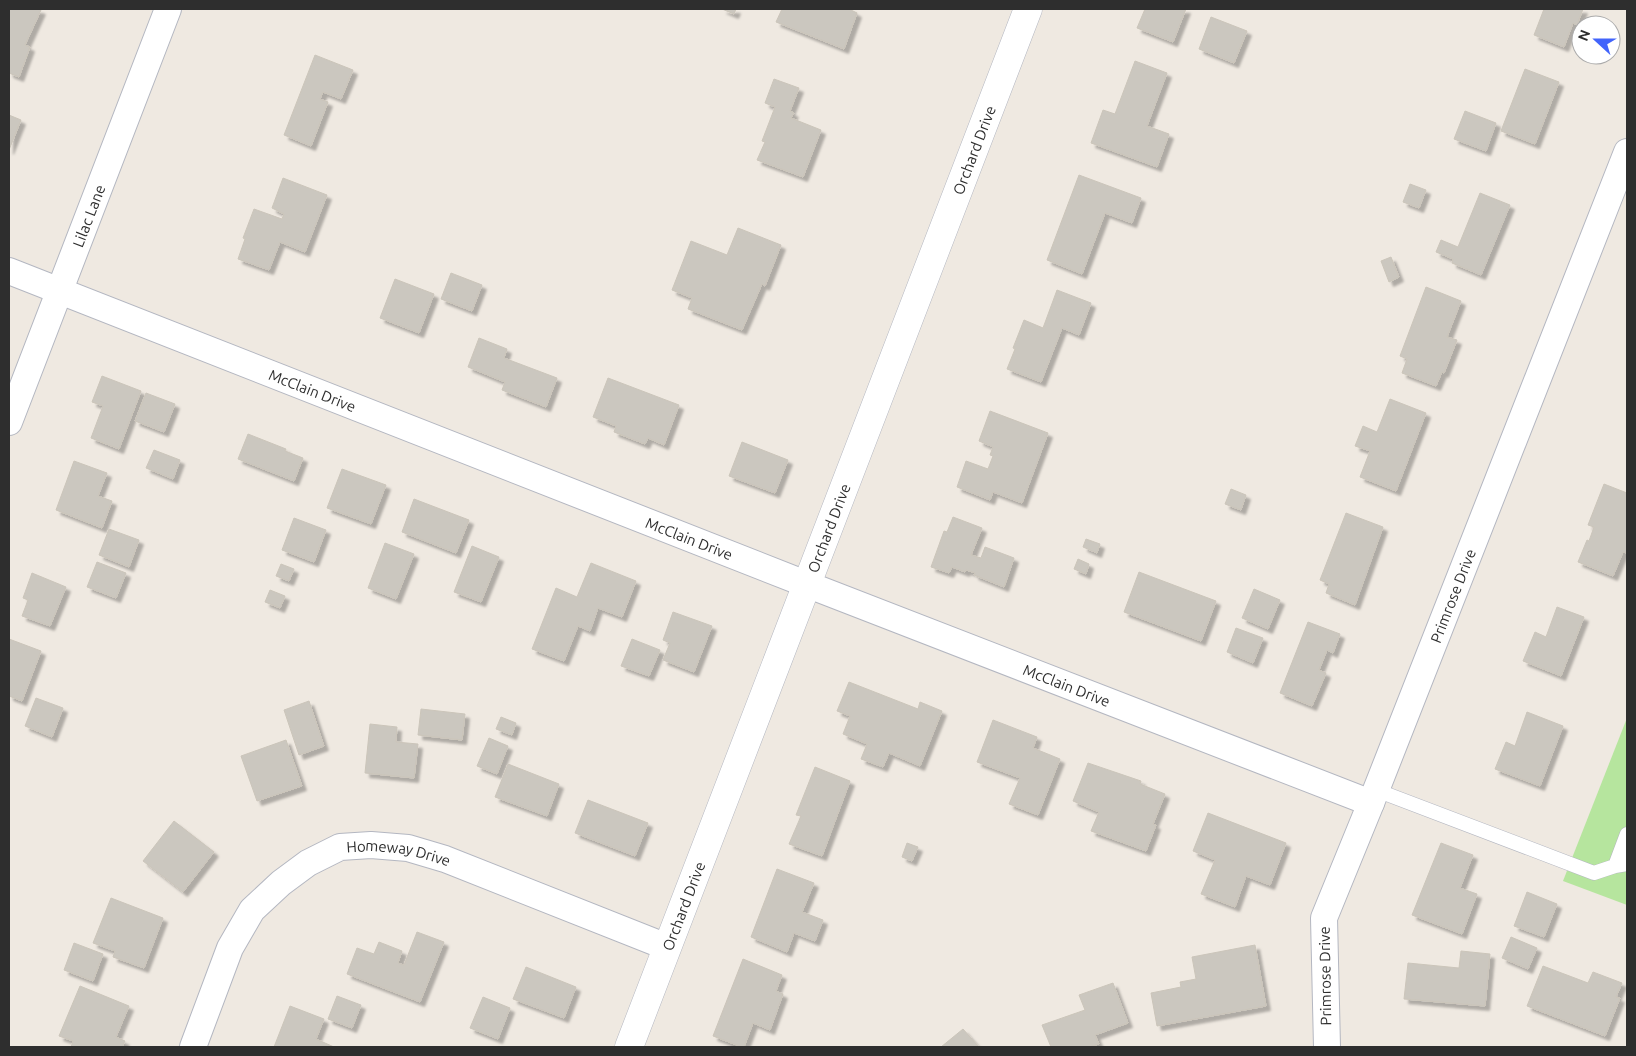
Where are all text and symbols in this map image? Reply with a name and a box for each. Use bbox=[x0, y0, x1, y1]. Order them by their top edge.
north arrow bbox=[1571, 15, 1621, 65]
text: N bbox=[1575, 28, 1593, 43]
street label: Orchard Drive bbox=[949, 103, 999, 197]
street label: Lilac Lane bbox=[69, 182, 108, 249]
street label: McClain Drive bbox=[266, 365, 358, 415]
street label: Orchard Drive bbox=[804, 481, 853, 575]
street label: McClain Drive bbox=[643, 513, 735, 563]
street label: Primrose Drive bbox=[1426, 546, 1479, 645]
street label: McClain Drive bbox=[1021, 661, 1113, 710]
street label: Homeway Drive bbox=[346, 836, 453, 869]
street label: Orchard Drive bbox=[658, 859, 708, 953]
street label: Primrose Drive bbox=[1316, 926, 1334, 1026]

